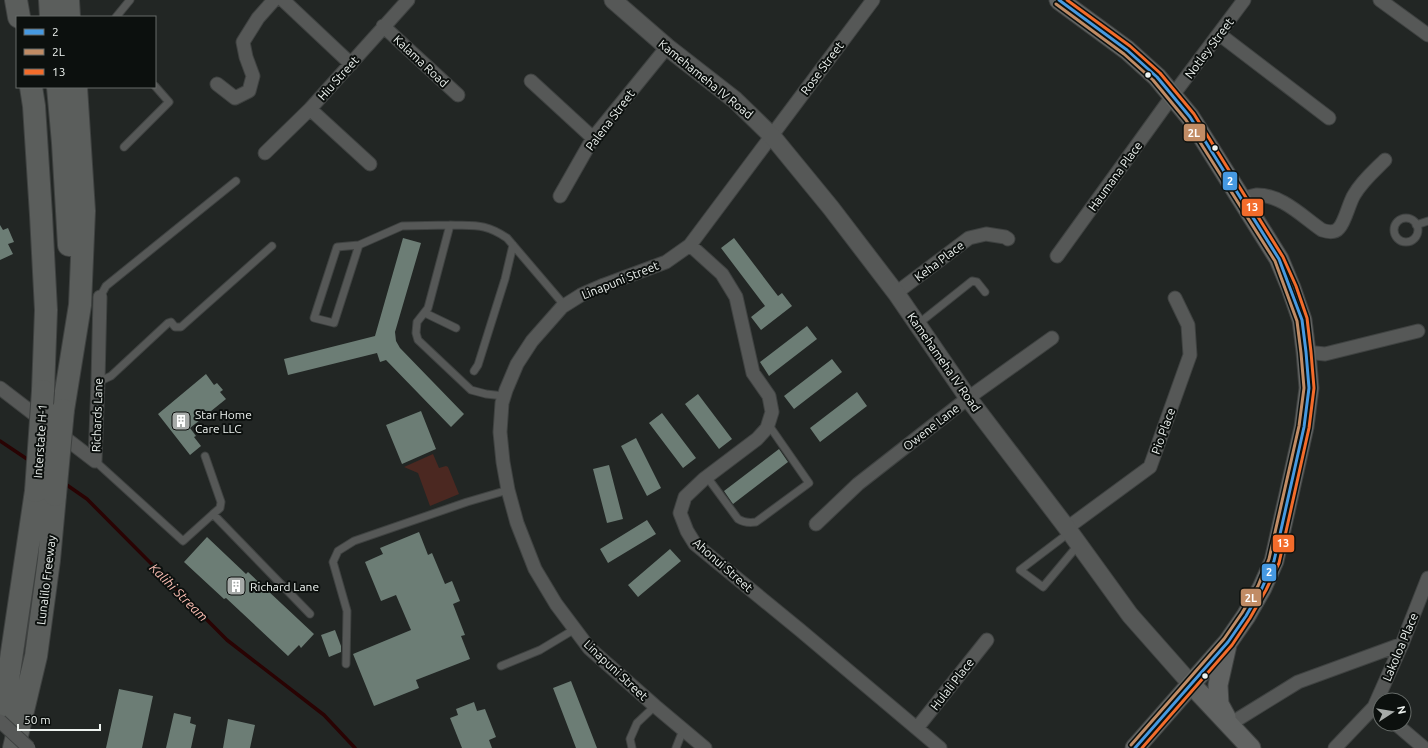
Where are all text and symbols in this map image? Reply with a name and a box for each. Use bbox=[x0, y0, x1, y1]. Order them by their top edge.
street label: Notley Street bbox=[1182, 15, 1236, 81]
legend bbox=[16, 16, 156, 88]
text: 2 bbox=[52, 25, 59, 38]
street label: Kalama Road bbox=[391, 32, 451, 90]
street label: Kamehameha IV Road bbox=[656, 37, 756, 121]
street label: Rose Street bbox=[798, 39, 846, 97]
text: 2L bbox=[52, 45, 65, 58]
street label: Hiu Street bbox=[315, 53, 361, 103]
text: 13 bbox=[52, 65, 66, 78]
unlabelled marker bbox=[1143, 70, 1153, 80]
street label: Palena Street bbox=[583, 87, 637, 153]
line badge: 2L bbox=[1183, 123, 1206, 142]
text: 2L bbox=[1188, 127, 1200, 139]
street label: Haumana Place bbox=[1086, 139, 1144, 213]
unlabelled marker bbox=[1210, 143, 1220, 153]
line badge: 2 bbox=[1222, 171, 1238, 191]
text: 2 bbox=[1227, 175, 1233, 187]
line badge: 13 bbox=[1241, 198, 1264, 217]
text: 13 bbox=[1246, 201, 1258, 213]
street label: Keha Place bbox=[912, 238, 966, 284]
street label: Linapuni Street bbox=[580, 259, 661, 301]
street label: Kamehameha IV Road bbox=[905, 310, 983, 414]
street label: Richards Lane bbox=[89, 378, 105, 452]
street label: Owene Lane bbox=[901, 401, 961, 453]
street label: Interstate H-1 bbox=[31, 403, 49, 479]
street label: Pio Place bbox=[1149, 406, 1177, 456]
place label: Star Home Care LLC bbox=[195, 408, 252, 435]
building icon: Star Home Care LLC bbox=[170, 410, 192, 432]
street label: Lunalilo Freeway bbox=[34, 534, 58, 626]
line badge: 13 bbox=[1272, 534, 1295, 553]
street label: Ahonui Street bbox=[691, 536, 756, 595]
text: 13 bbox=[1277, 537, 1289, 549]
water label: Kalihi Stream bbox=[147, 560, 211, 624]
line badge: 2 bbox=[1261, 563, 1277, 582]
text: 2 bbox=[1266, 566, 1272, 578]
building icon: Richard Lane bbox=[225, 575, 247, 597]
place label: Richard Lane bbox=[250, 580, 319, 593]
line badge: 2L bbox=[1240, 588, 1262, 607]
text: 2L bbox=[1245, 592, 1257, 604]
street label: Lakoloa Place bbox=[1380, 611, 1420, 683]
street label: Linapuni Street bbox=[582, 637, 651, 703]
street label: Hulali Place bbox=[928, 656, 976, 712]
unlabelled marker bbox=[1200, 671, 1210, 681]
north arrow bbox=[1372, 692, 1412, 732]
text: N bbox=[1395, 705, 1409, 715]
scale bar bbox=[18, 706, 100, 732]
text: 50 m bbox=[24, 713, 51, 726]

